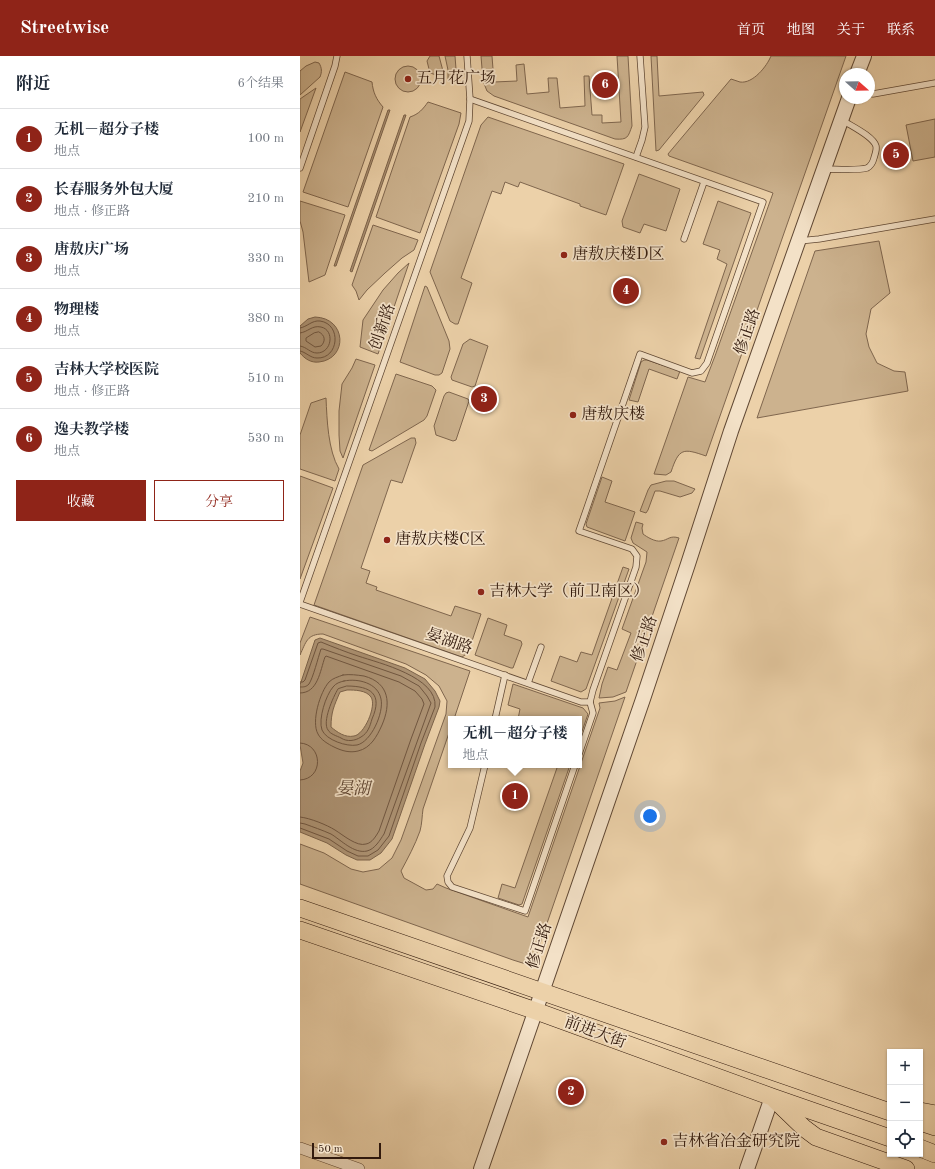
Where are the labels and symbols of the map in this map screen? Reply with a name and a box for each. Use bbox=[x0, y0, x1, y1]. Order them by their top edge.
north arrow bbox=[839, 68, 875, 104]
place label: 五月花广场 bbox=[416, 69, 496, 87]
pin: 6 bbox=[592, 70, 618, 100]
marker: 五月花广场 bbox=[403, 74, 413, 84]
pin: 5 bbox=[883, 140, 909, 170]
place label: 唐敖庆楼D区 bbox=[572, 245, 664, 263]
marker: 唐敖庆楼D区 bbox=[559, 250, 569, 260]
pin: 4 bbox=[613, 276, 639, 306]
street label: 创新路 bbox=[366, 301, 398, 352]
street label: 修正路 bbox=[731, 306, 763, 357]
pin: 3 bbox=[471, 384, 497, 414]
place label: 唐敖庆楼 bbox=[581, 405, 645, 423]
marker: 唐敖庆楼 bbox=[568, 410, 578, 420]
place label: 唐敖庆楼C区 bbox=[395, 530, 486, 548]
marker: 唐敖庆楼C区 bbox=[382, 535, 392, 545]
place label: 吉林大学（前卫南区） bbox=[489, 582, 649, 600]
marker: 吉林大学（前卫南区） bbox=[476, 587, 486, 597]
street label: 修正路 bbox=[628, 613, 660, 664]
street label: 晏湖路 bbox=[424, 625, 475, 657]
water label: 晏湖 bbox=[336, 779, 373, 798]
pin: 1 bbox=[502, 781, 528, 811]
your location bbox=[640, 806, 660, 826]
street label: 修正路 bbox=[523, 920, 555, 971]
street label: 前进大街 bbox=[562, 1013, 628, 1051]
pin: 2 bbox=[558, 1077, 584, 1107]
place label: 吉林省冶金研究院 bbox=[672, 1132, 800, 1150]
marker: 吉林省冶金研究院 bbox=[659, 1137, 669, 1147]
scale bar bbox=[312, 1141, 381, 1160]

